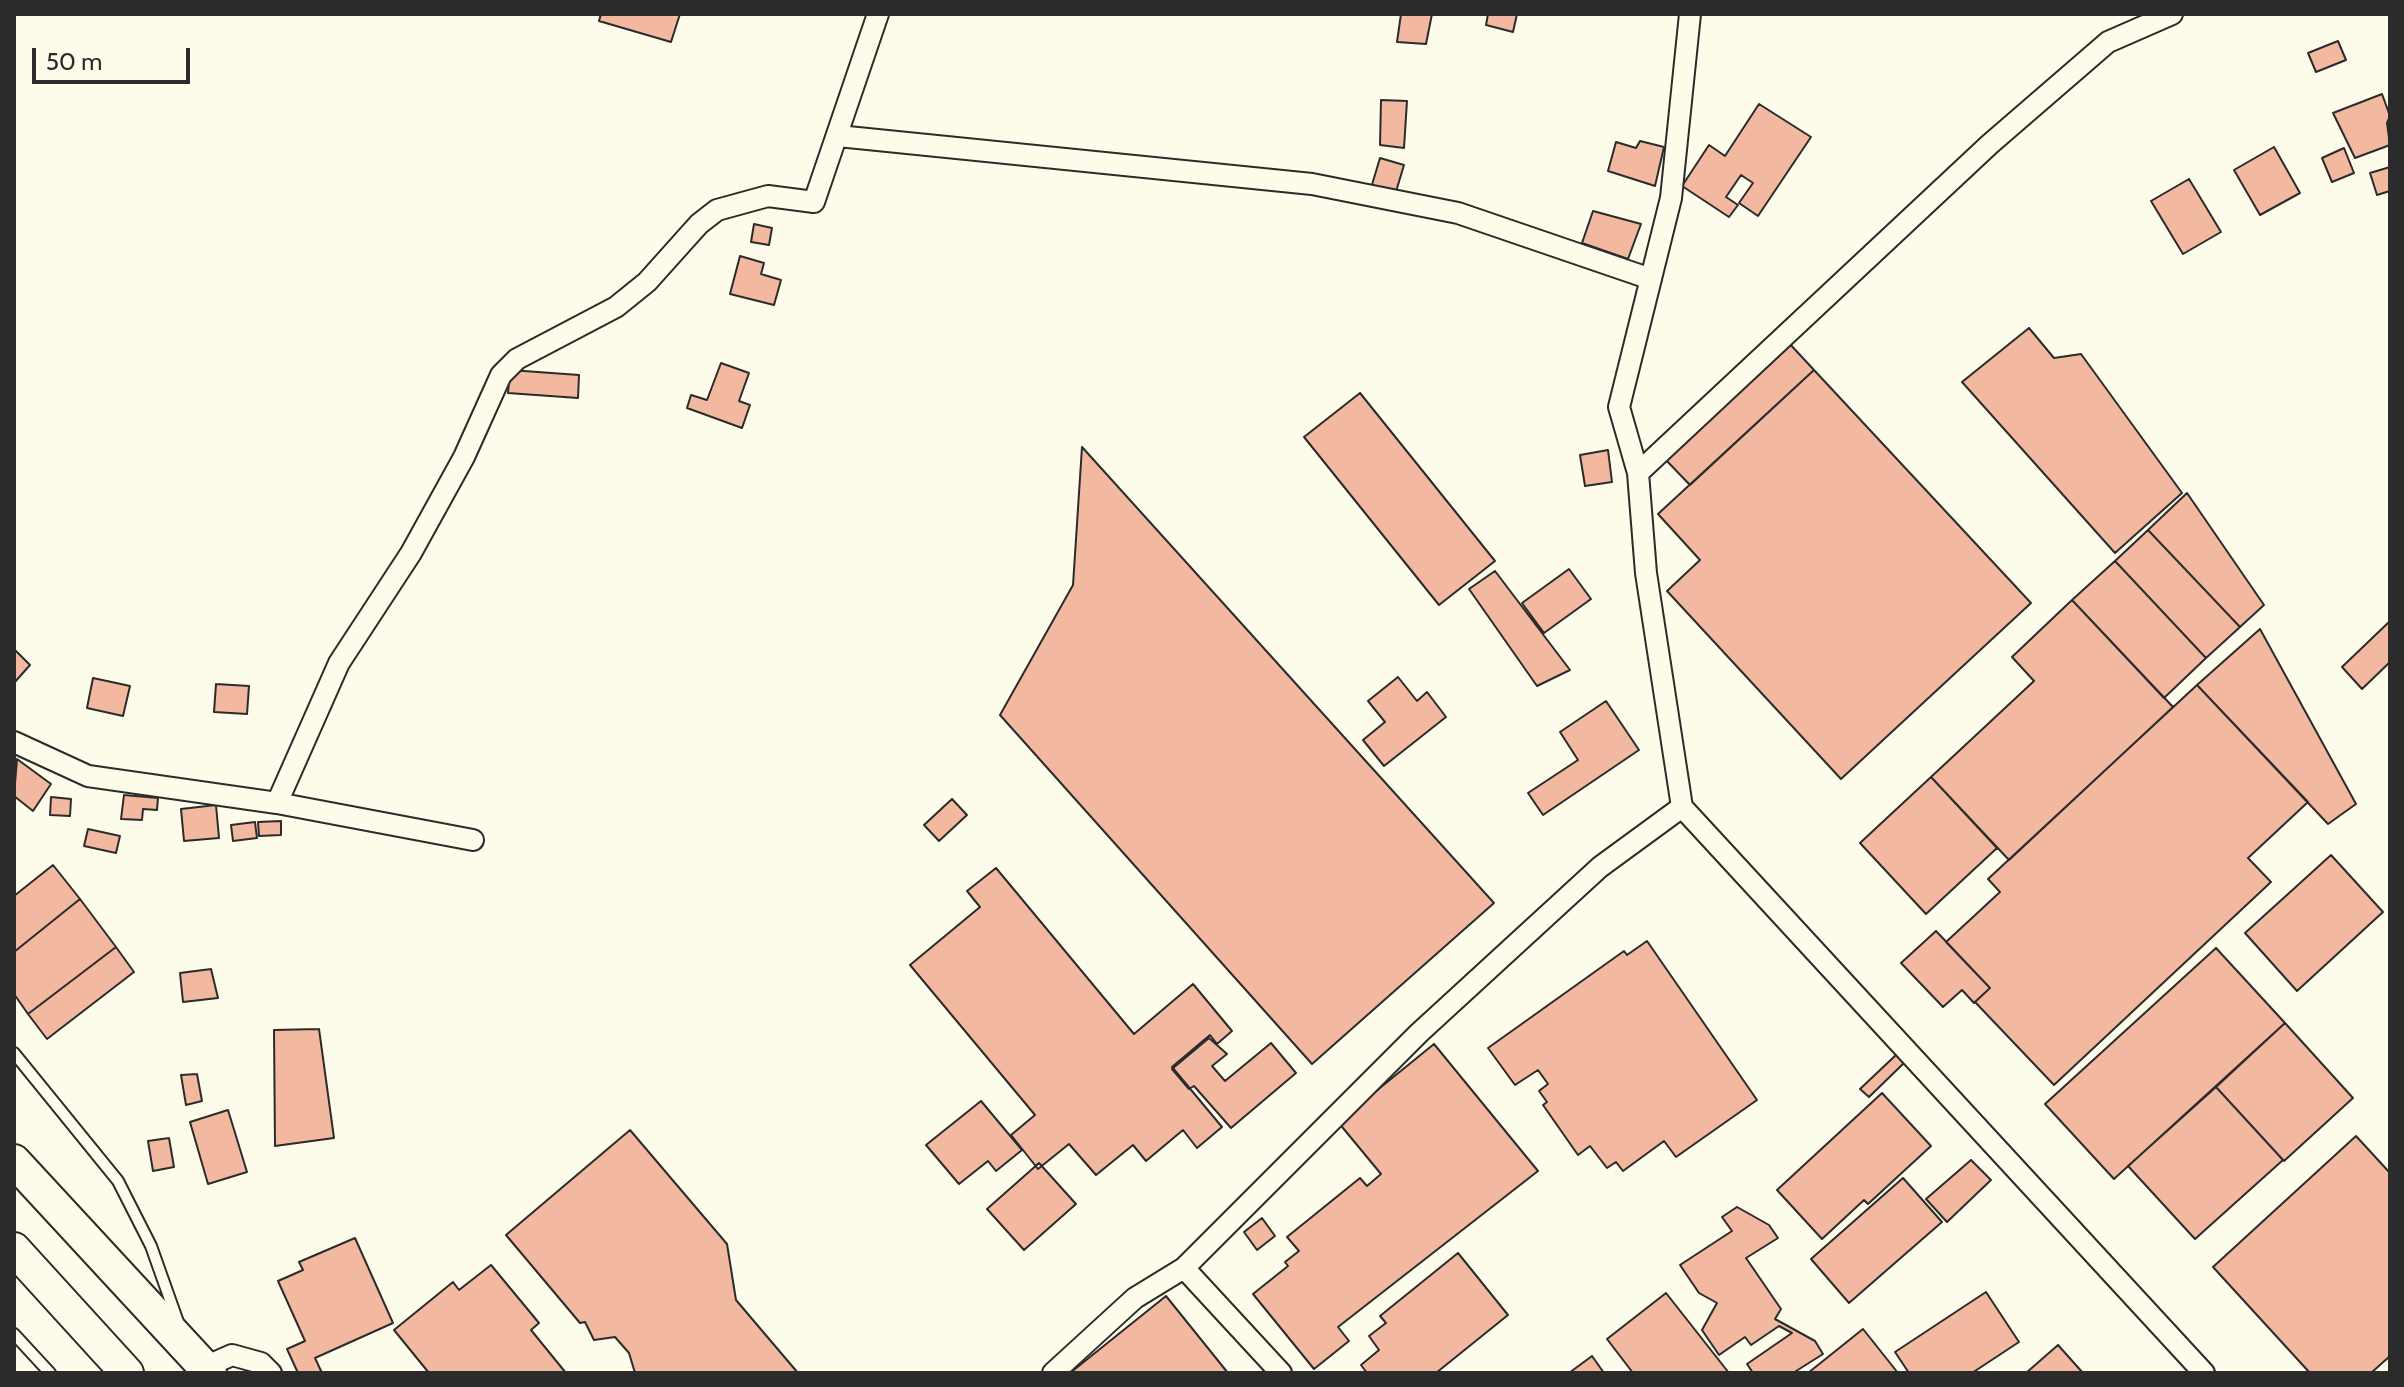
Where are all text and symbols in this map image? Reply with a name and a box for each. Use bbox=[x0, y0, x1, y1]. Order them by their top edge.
scale bar bbox=[36, 32, 194, 82]
text: 50 m bbox=[46, 47, 102, 76]

